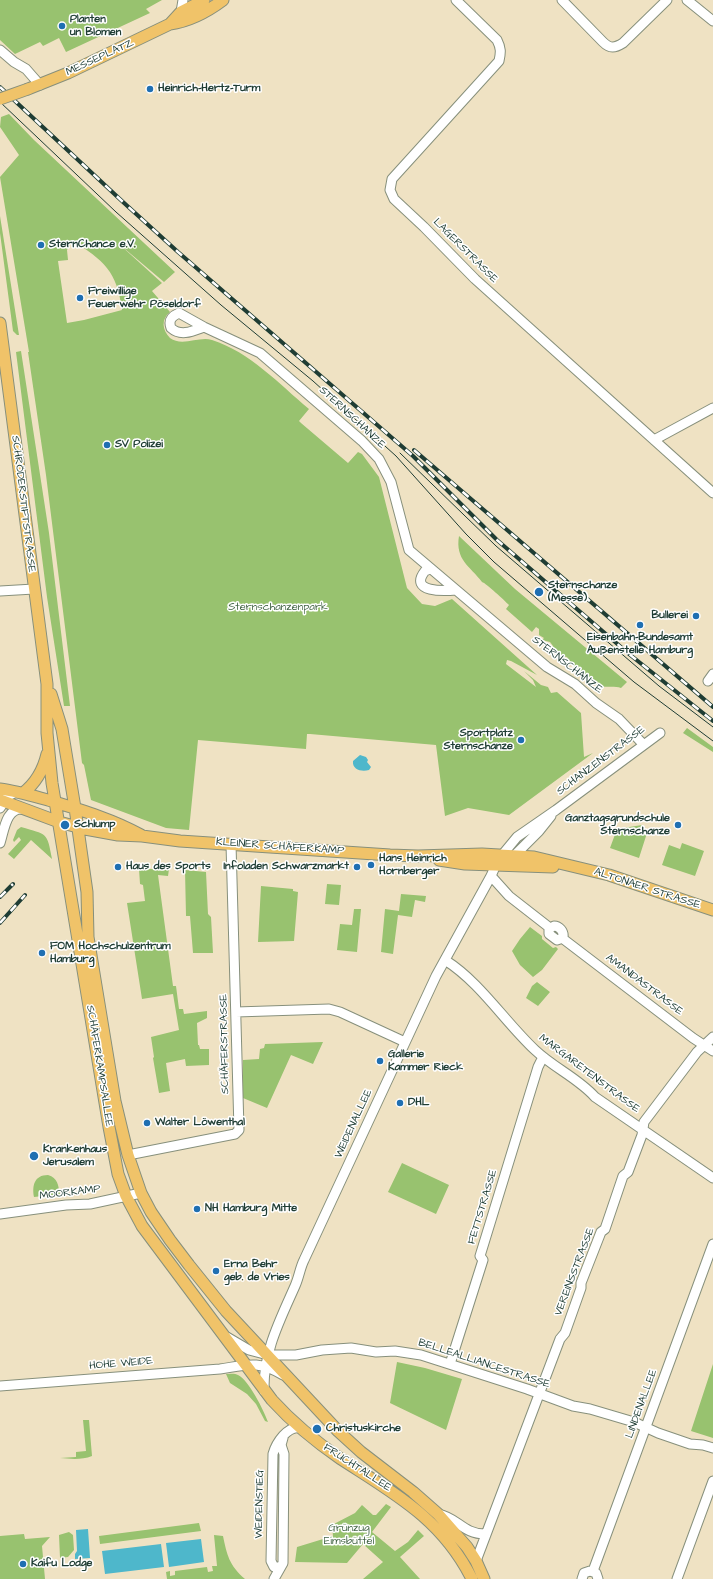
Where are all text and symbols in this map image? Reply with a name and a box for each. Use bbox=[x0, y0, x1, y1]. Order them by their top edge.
place label: Planten un Blomen bbox=[70, 13, 121, 39]
marker: Planten un Blomen bbox=[57, 21, 67, 31]
street label: MESSEPLATZ bbox=[64, 37, 136, 79]
place label: Heinrich-Hertz-Turm bbox=[158, 82, 260, 96]
marker: Heinrich-Hertz-Turm bbox=[145, 84, 155, 94]
street label: LAGERSTRASSE bbox=[430, 216, 500, 286]
place label: SternChance e.V. bbox=[49, 238, 136, 252]
marker: SternChance e.V. bbox=[36, 240, 46, 250]
place label: Freiwillige Feuerwehr Pöseldorf bbox=[88, 285, 201, 311]
marker: Freiwillige Feuerwehr Pöseldorf bbox=[75, 293, 85, 303]
street label: STERNSCHANZE bbox=[316, 384, 388, 452]
street label: SCHRÖDERSTIFTSTRASSE bbox=[8, 435, 38, 573]
place label: SV Polizei bbox=[115, 438, 163, 452]
marker: SV Polizei bbox=[102, 440, 112, 450]
place label: Sternschanze (Messe) bbox=[548, 579, 617, 605]
marker: Sternschanze (Messe) bbox=[533, 586, 545, 598]
park label: Sternschanzenpark bbox=[228, 601, 328, 615]
place label: Bullerei bbox=[651, 609, 688, 623]
marker: Bullerei bbox=[691, 611, 701, 621]
marker: Eisenbahn-Bundesamt Außenstelle Hamburg bbox=[635, 620, 645, 630]
place label: Eisenbahn-Bundesamt Außenstelle Hamburg bbox=[587, 631, 693, 657]
street label: STERNSCHANZE bbox=[529, 633, 605, 697]
street label: SCHANZENSTRASSE bbox=[554, 724, 648, 798]
place label: Sportplatz Sternschanze bbox=[444, 727, 513, 753]
marker: Sportplatz Sternschanze bbox=[516, 735, 526, 745]
place label: Ganztagsgrundschule Sternschanze bbox=[565, 812, 670, 838]
place label: Schlump bbox=[74, 818, 115, 832]
marker: Schlump bbox=[59, 819, 71, 831]
marker: Ganztagsgrundschule Sternschanze bbox=[673, 820, 683, 830]
street label: KLEINER SCHÄFERKAMP bbox=[215, 836, 345, 858]
place label: Hans Heinrich Hornberger bbox=[379, 852, 447, 878]
place label: Haus des Sports bbox=[126, 860, 211, 874]
place label: Infoladen Schwarzmarkt bbox=[223, 860, 349, 874]
marker: Hans Heinrich Hornberger bbox=[366, 860, 376, 870]
marker: Haus des Sports bbox=[113, 862, 123, 872]
marker: Infoladen Schwarzmarkt bbox=[352, 862, 362, 872]
street label: ALTONAER STRASSE bbox=[592, 866, 702, 912]
place label: FOM Hochschulzentrum Hamburg bbox=[50, 940, 171, 966]
marker: FOM Hochschulzentrum Hamburg bbox=[37, 948, 47, 958]
street label: AMANDASTRASSE bbox=[603, 952, 685, 1018]
street label: SCHÄFERSTRASSE bbox=[218, 994, 232, 1094]
street label: SCHÄFERKAMPSALLEE bbox=[83, 1004, 115, 1128]
street label: MARGARETENSTRASSE bbox=[536, 1032, 642, 1116]
place label: Gallerie Kammer Rieck bbox=[388, 1048, 463, 1074]
marker: Gallerie Kammer Rieck bbox=[375, 1056, 385, 1066]
street label: WEIDENALLEE bbox=[332, 1088, 376, 1160]
place label: DHL bbox=[408, 1096, 429, 1110]
marker: DHL bbox=[395, 1098, 405, 1108]
place label: Walter Löwenthal bbox=[155, 1116, 245, 1130]
marker: Walter Löwenthal bbox=[142, 1118, 152, 1128]
place label: Krankenhaus Jerusalem bbox=[43, 1143, 107, 1169]
marker: Krankenhaus Jerusalem bbox=[28, 1150, 40, 1162]
street label: FETTSTRASSE bbox=[465, 1168, 501, 1246]
street label: MOORKAMP bbox=[39, 1183, 101, 1203]
place label: NH Hamburg Mitte bbox=[205, 1202, 297, 1216]
marker: NH Hamburg Mitte bbox=[192, 1204, 202, 1214]
street label: VEREINSSTRASSE bbox=[552, 1226, 598, 1318]
place label: Erna Behr geb. de Vries bbox=[224, 1258, 290, 1284]
marker: Erna Behr geb. de Vries bbox=[211, 1266, 221, 1276]
street label: BELLEALLIANCESTRASSE bbox=[416, 1336, 552, 1392]
street label: HOHE WEIDE bbox=[89, 1355, 153, 1373]
street label: LINDENALLEE bbox=[623, 1368, 661, 1440]
place label: Christuskirche bbox=[326, 1422, 401, 1436]
marker: Christuskirche bbox=[311, 1423, 323, 1435]
street label: FRUCHTALLEE bbox=[321, 1441, 393, 1495]
street label: WEIDENSTIEG bbox=[253, 1470, 267, 1538]
park label: Grünzug Eimsbüttel bbox=[324, 1522, 374, 1548]
place label: Kaifu Lodge bbox=[31, 1557, 93, 1571]
marker: Kaifu Lodge bbox=[18, 1559, 28, 1569]

